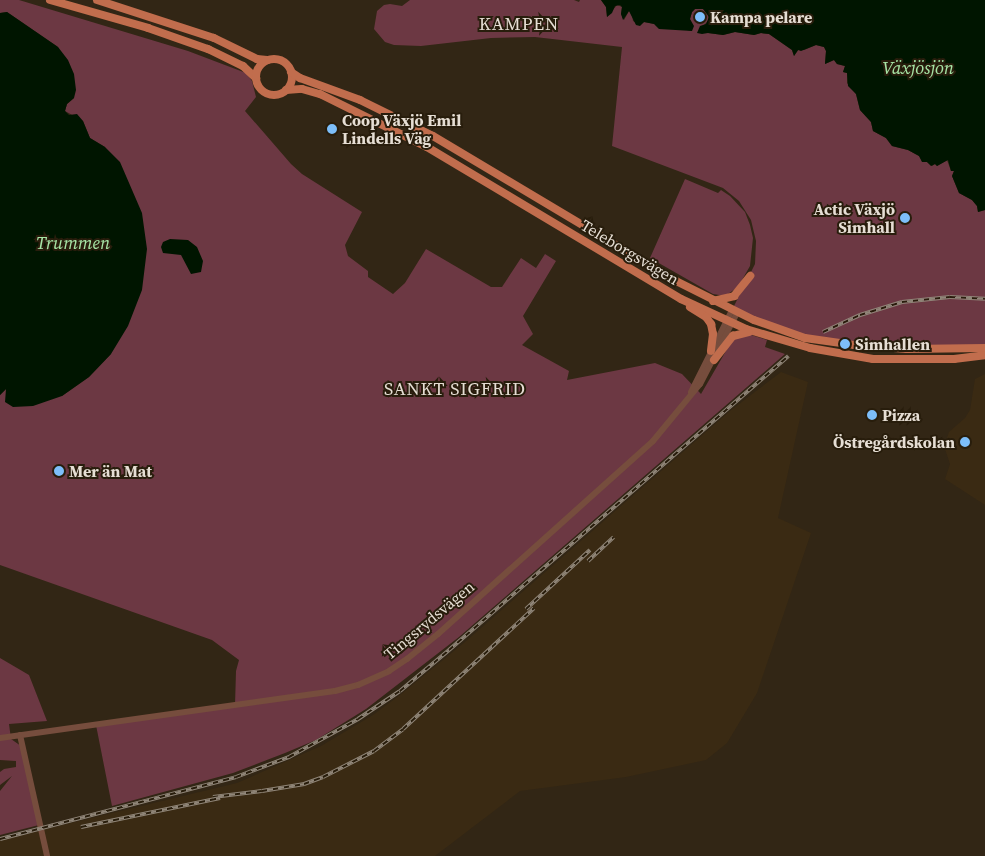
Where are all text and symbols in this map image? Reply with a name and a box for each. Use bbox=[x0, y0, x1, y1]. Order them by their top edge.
place label: Kampa pelare bbox=[710, 7, 812, 27]
marker: Kampa pelare bbox=[694, 11, 706, 23]
district label: KAMPEN bbox=[478, 13, 560, 35]
water label: Växjösjön bbox=[882, 57, 954, 79]
place label: Coop Växjö Emil Lindells Väg bbox=[342, 110, 462, 148]
marker: Coop Växjö Emil Lindells Väg bbox=[326, 123, 338, 135]
place label: Actic Växjö Simhall bbox=[813, 199, 895, 237]
marker: Actic Växjö Simhall bbox=[899, 212, 911, 224]
street label: Teleborgsvägen bbox=[578, 215, 682, 289]
water label: Trummen bbox=[36, 232, 110, 254]
place label: Simhallen bbox=[855, 334, 930, 354]
marker: Simhallen bbox=[839, 338, 851, 350]
district label: SANKT SIGFRID bbox=[382, 378, 528, 400]
place label: Pizza bbox=[882, 405, 920, 425]
marker: Pizza bbox=[866, 409, 878, 421]
place label: Östregårdskolan bbox=[833, 432, 955, 452]
marker: Östregårdskolan bbox=[959, 436, 971, 448]
place label: Mer än Mat bbox=[69, 461, 152, 481]
marker: Mer än Mat bbox=[53, 465, 65, 477]
street label: Tingsrydsvägen bbox=[380, 577, 478, 663]

